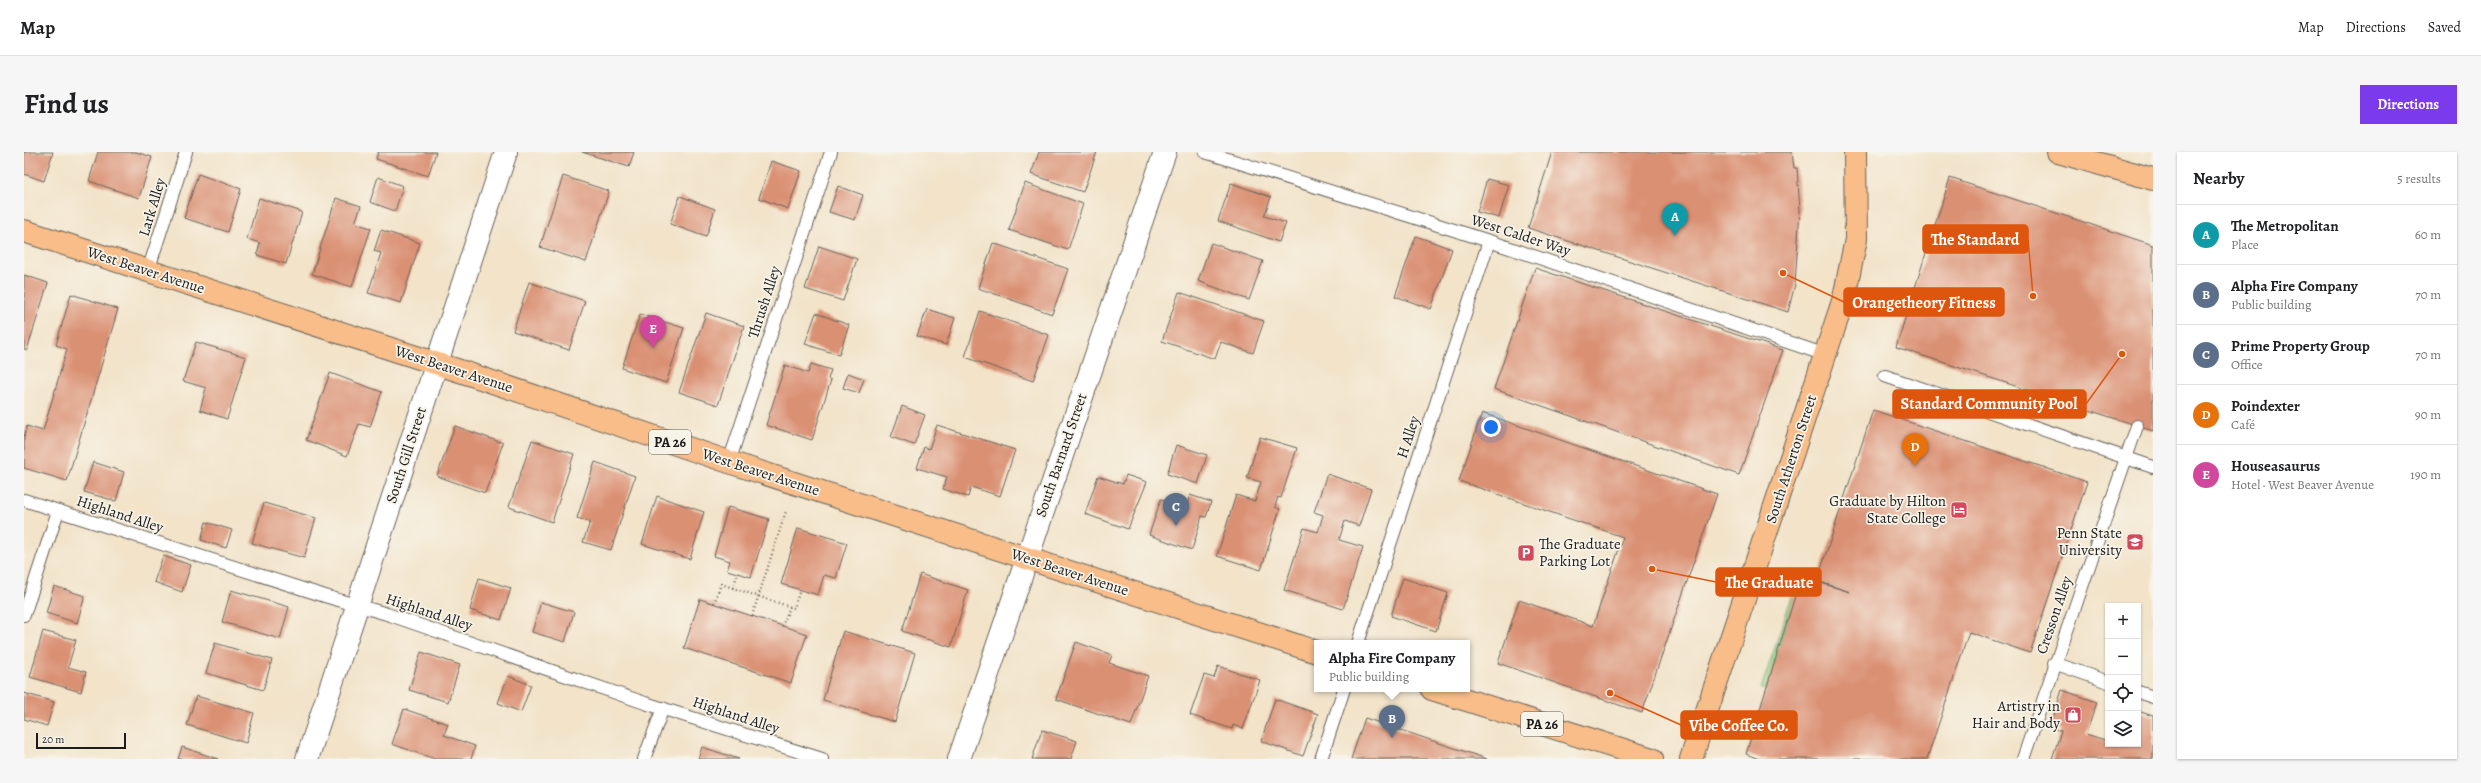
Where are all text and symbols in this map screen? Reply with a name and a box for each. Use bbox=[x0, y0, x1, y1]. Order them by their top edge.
text: Map bbox=[20, 15, 55, 41]
text: Map bbox=[2298, 18, 2324, 37]
text: Directions bbox=[2346, 18, 2406, 37]
text: Saved bbox=[2428, 18, 2461, 37]
text: Find us bbox=[24, 85, 109, 123]
button: Directions bbox=[2360, 85, 2457, 124]
text: Nearby bbox=[2193, 167, 2244, 190]
text: 5 results bbox=[2397, 170, 2441, 187]
street label: Lark Alley bbox=[134, 175, 170, 239]
pin: A bbox=[1662, 203, 1688, 236]
street label: West Calder Way bbox=[1468, 209, 1573, 261]
text: The Metropolitan bbox=[2231, 216, 2339, 236]
callout: The Standard bbox=[1923, 225, 2028, 253]
text: A bbox=[2202, 226, 2210, 243]
text: 60 m bbox=[2415, 226, 2441, 243]
text: The Standard bbox=[1931, 229, 2020, 251]
text: Place bbox=[2231, 236, 2259, 253]
street label: West Beaver Avenue bbox=[84, 241, 208, 298]
street label: Thrush Alley bbox=[743, 263, 785, 341]
text: Alpha Fire Company bbox=[2231, 276, 2358, 296]
text: B bbox=[2202, 286, 2210, 303]
text: 70 m bbox=[2415, 286, 2441, 303]
callout: Orangetheory Fitness bbox=[1844, 288, 2004, 316]
text: Orangetheory Fitness bbox=[1852, 292, 1996, 314]
text: Public building bbox=[2231, 296, 2311, 313]
pin: E bbox=[640, 315, 666, 348]
text: Prime Property Group bbox=[2231, 336, 2370, 356]
street label: West Beaver Avenue bbox=[392, 340, 516, 397]
text: C bbox=[2202, 346, 2210, 363]
text: 70 m bbox=[2415, 346, 2441, 363]
text: Office bbox=[2231, 356, 2263, 373]
street label: South Barnard Street bbox=[1030, 390, 1092, 520]
callout: Standard Community Pool bbox=[1893, 390, 2086, 418]
street label: South Atherton Street bbox=[1761, 392, 1821, 526]
text: Standard Community Pool bbox=[1901, 393, 2078, 415]
text: Poindexter bbox=[2231, 396, 2300, 416]
street label: South Gill Street bbox=[381, 404, 431, 506]
text: D bbox=[2201, 406, 2211, 423]
text: 90 m bbox=[2415, 406, 2441, 423]
street label: H Alley bbox=[1392, 413, 1424, 461]
text: Café bbox=[2231, 416, 2255, 433]
your location bbox=[1481, 417, 1501, 437]
road number: PA 26 bbox=[649, 430, 691, 454]
pin: D bbox=[1902, 433, 1928, 466]
street label: West Beaver Avenue bbox=[699, 443, 823, 500]
text: Houseasaurus bbox=[2231, 456, 2320, 476]
text: E bbox=[2202, 466, 2210, 483]
text: 190 m bbox=[2410, 466, 2441, 483]
text: Hotel · West Beaver Avenue bbox=[2231, 476, 2374, 493]
street label: Highland Alley bbox=[74, 491, 166, 538]
place label: Graduate by Hilton State College bbox=[1829, 491, 1946, 528]
pin: C bbox=[1163, 493, 1189, 526]
hotel icon: Graduate by Hilton State College bbox=[1949, 500, 1969, 520]
place label: Penn State University bbox=[2057, 523, 2122, 560]
school or university icon: Penn State University bbox=[2125, 532, 2145, 552]
place label: The Graduate Parking Lot bbox=[1539, 534, 1621, 571]
street label: West Beaver Avenue bbox=[1008, 543, 1132, 600]
parking icon: The Graduate Parking Lot bbox=[1516, 543, 1536, 563]
callout: The Graduate bbox=[1716, 568, 1821, 596]
text: The Graduate bbox=[1725, 572, 1813, 594]
street label: Cresson Alley bbox=[2031, 573, 2077, 657]
street label: Highland Alley bbox=[383, 589, 475, 636]
map controls bbox=[2105, 603, 2141, 747]
button: + bbox=[2105, 603, 2141, 639]
button: − bbox=[2105, 639, 2141, 675]
popup bbox=[1314, 640, 1470, 692]
text: Alpha Fire Company bbox=[1329, 648, 1455, 668]
text: Public building bbox=[1329, 668, 1409, 685]
button: locate bbox=[2105, 675, 2141, 711]
street label: Highland Alley bbox=[690, 692, 782, 739]
place label: Artistry in Hair and Body bbox=[1972, 696, 2060, 733]
pin: B bbox=[1379, 705, 1405, 738]
shop icon: Artistry in Hair and Body bbox=[2063, 705, 2083, 725]
callout: Vibe Coffee Co. bbox=[1681, 711, 1797, 739]
button: layers bbox=[2105, 711, 2141, 747]
road number: PA 26 bbox=[1521, 712, 1563, 736]
text: Vibe Coffee Co. bbox=[1688, 715, 1789, 737]
scale bar bbox=[36, 731, 126, 750]
text: 20 m bbox=[42, 732, 64, 747]

